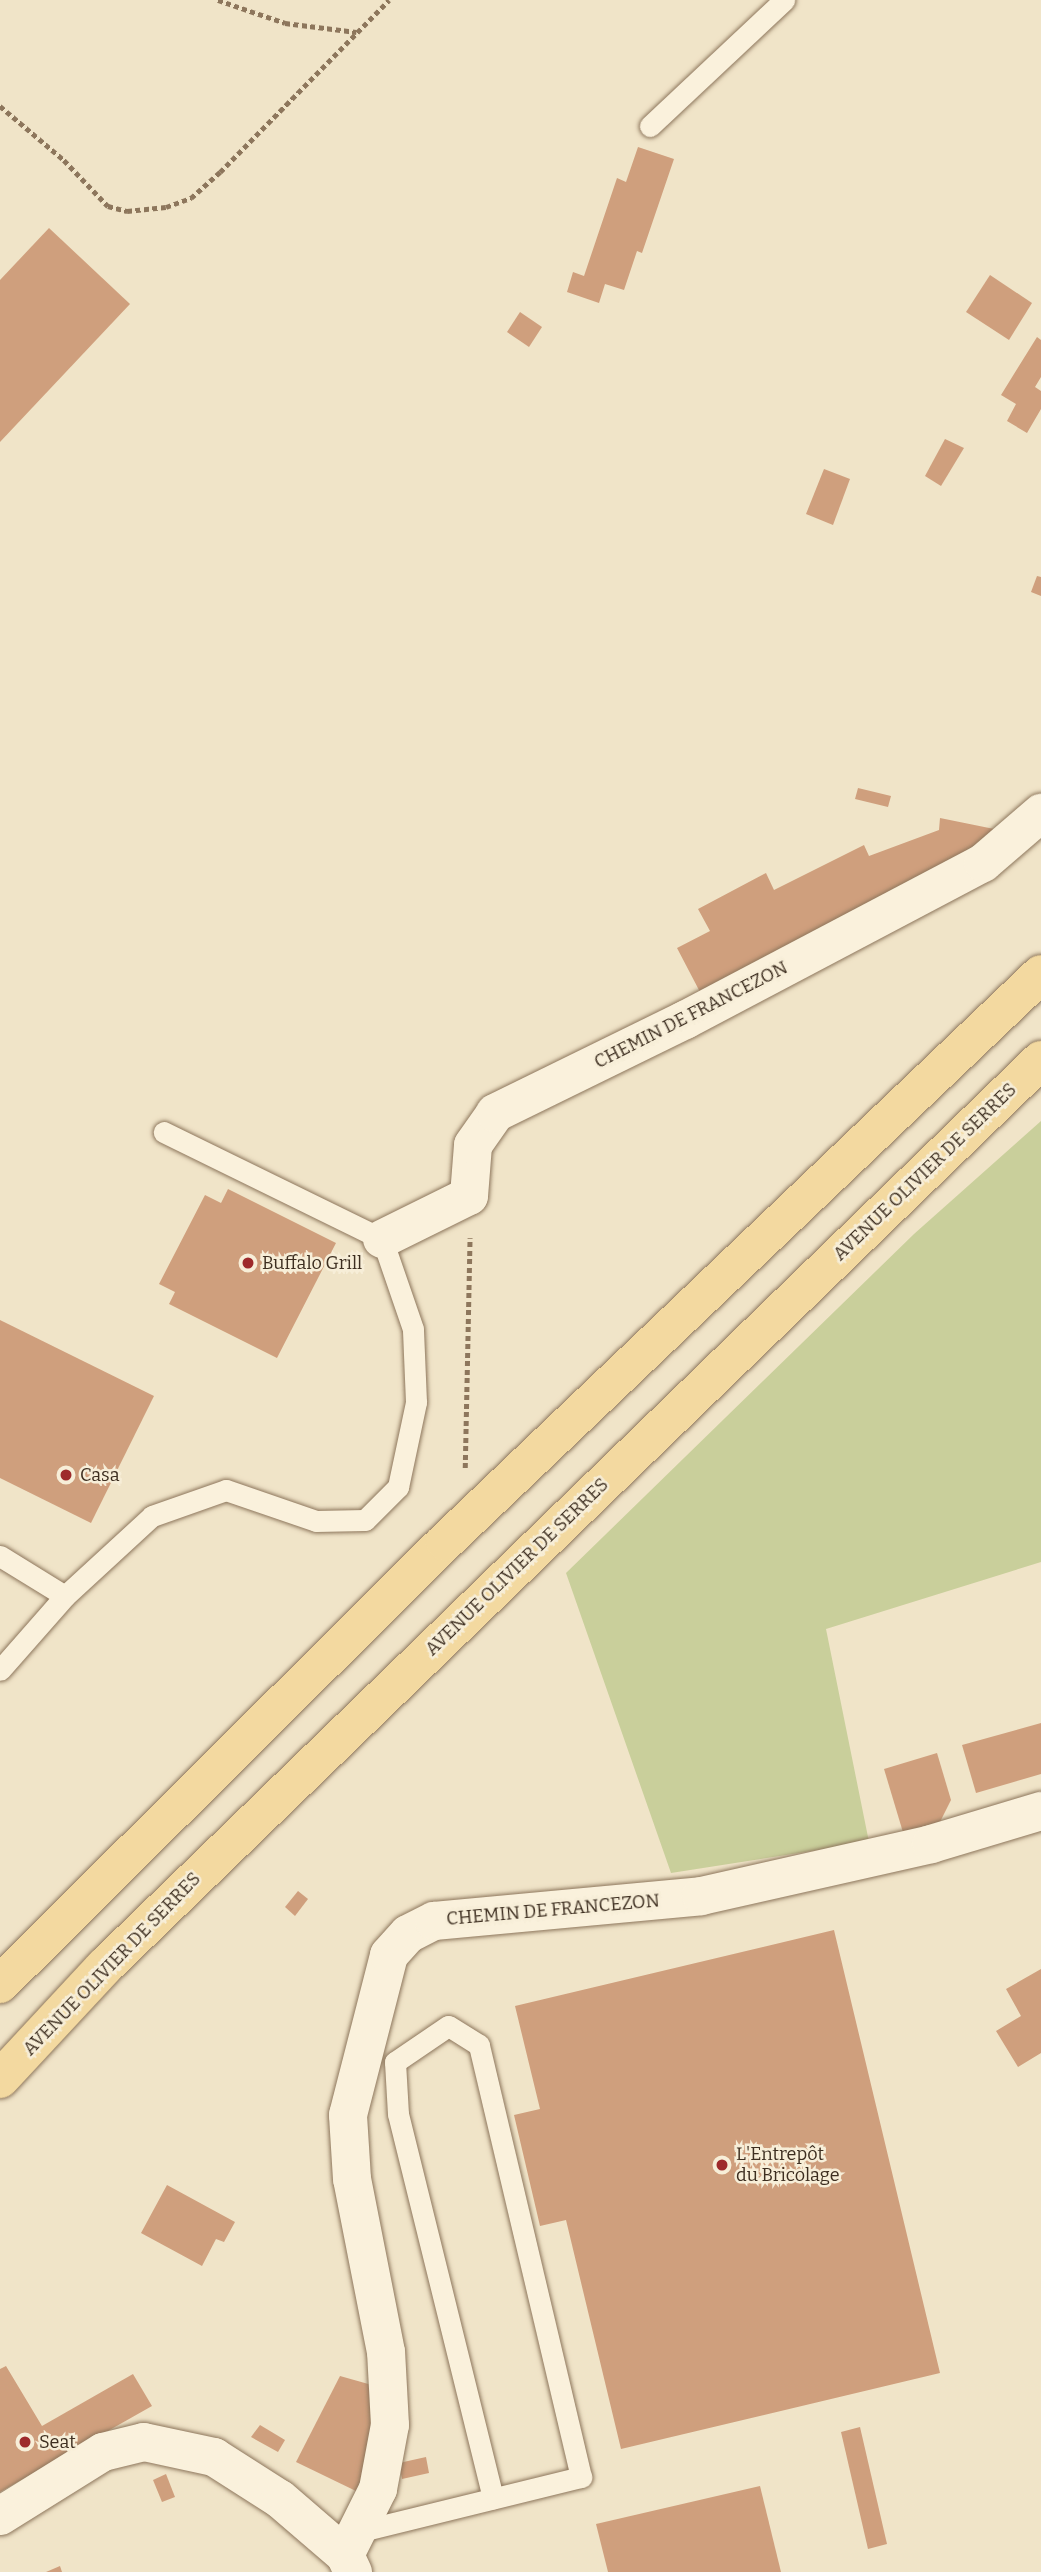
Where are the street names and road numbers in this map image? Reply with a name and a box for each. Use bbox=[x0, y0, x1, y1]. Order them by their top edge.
street label: CHEMIN DE FRANCEZON bbox=[591, 957, 791, 1073]
street label: AVENUE OLIVIER DE SERRES bbox=[829, 1079, 1021, 1265]
street label: AVENUE OLIVIER DE SERRES bbox=[421, 1474, 613, 1660]
street label: AVENUE OLIVIER DE SERRES bbox=[19, 1868, 205, 2060]
street label: CHEMIN DE FRANCEZON bbox=[446, 1890, 660, 1930]

